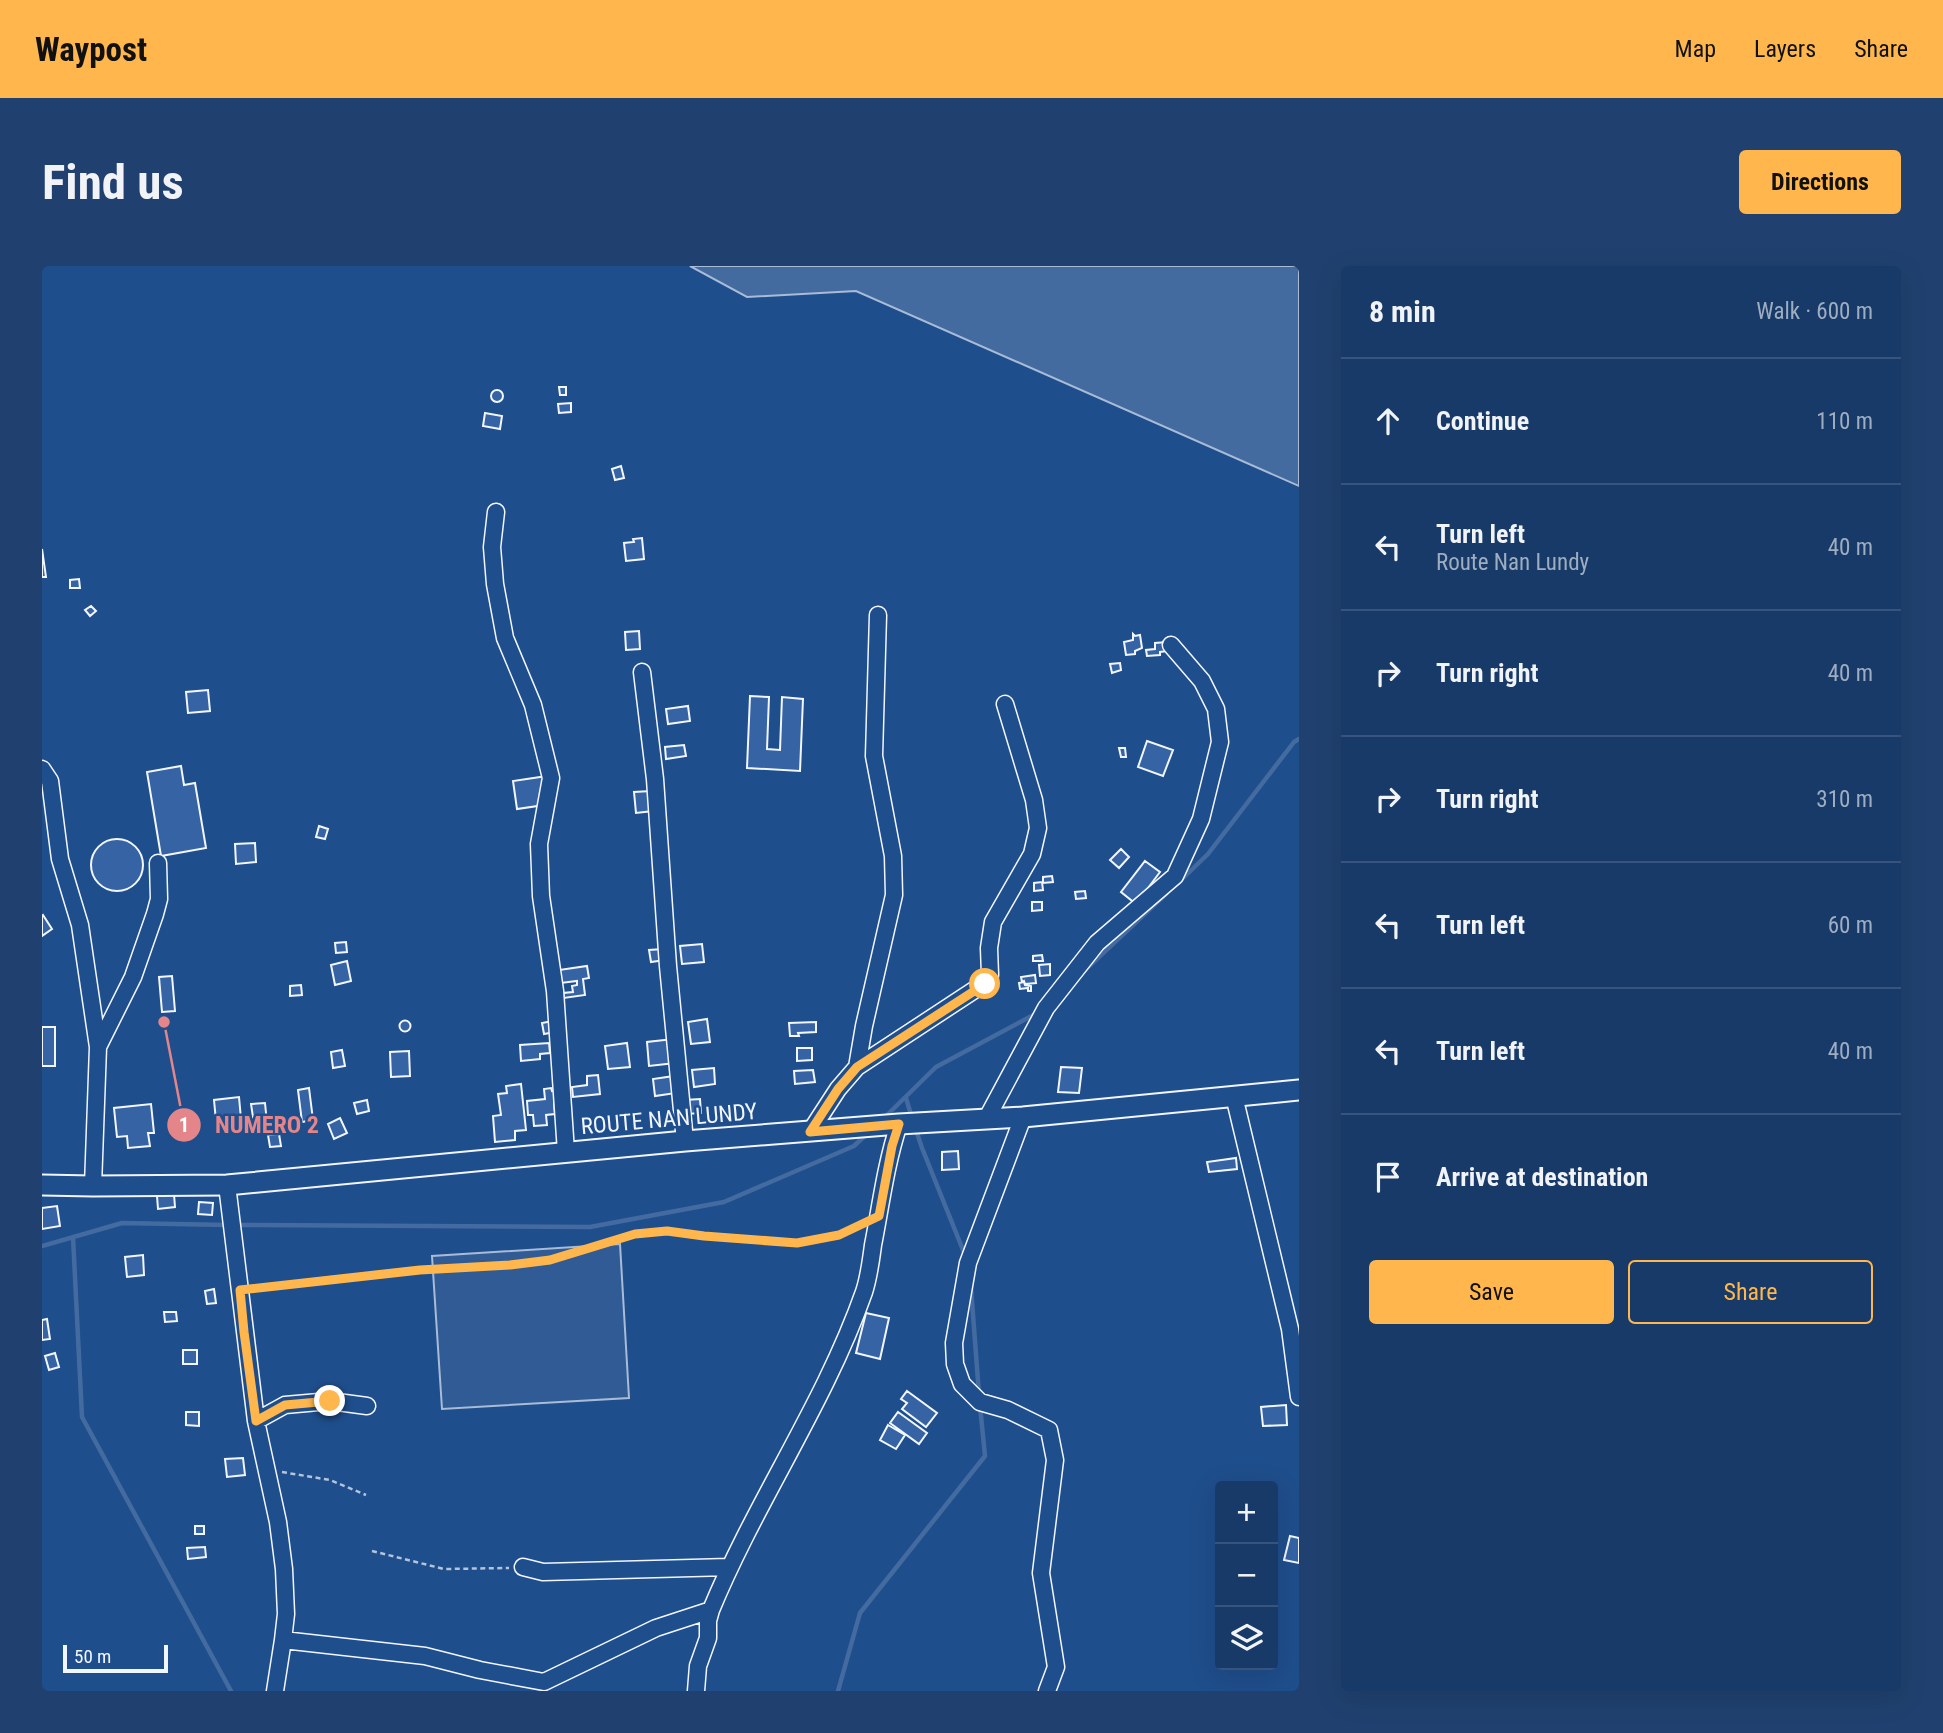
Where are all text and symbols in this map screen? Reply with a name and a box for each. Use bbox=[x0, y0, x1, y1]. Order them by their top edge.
text: Waypost bbox=[35, 30, 147, 69]
text: Map bbox=[1675, 35, 1716, 63]
text: Layers bbox=[1754, 35, 1816, 63]
text: Share bbox=[1854, 35, 1908, 63]
button: Directions bbox=[1739, 150, 1901, 214]
text: Find us bbox=[42, 154, 184, 211]
text: 8 min bbox=[1369, 294, 1436, 329]
text: Walk · 600 m bbox=[1756, 298, 1873, 325]
icon: ahead bbox=[1369, 402, 1407, 440]
text: Continue bbox=[1436, 406, 1529, 436]
text: 110 m bbox=[1816, 408, 1873, 435]
text: Turn left bbox=[1436, 519, 1525, 549]
icon: left bbox=[1369, 528, 1407, 566]
text: 40 m bbox=[1828, 534, 1873, 561]
text: Route Nan Lundy bbox=[1436, 549, 1589, 576]
icon: right bbox=[1369, 654, 1407, 692]
text: Turn right bbox=[1436, 658, 1538, 688]
text: 40 m bbox=[1828, 660, 1873, 687]
icon: right bbox=[1369, 780, 1407, 818]
text: Turn right bbox=[1436, 784, 1538, 814]
text: 310 m bbox=[1816, 786, 1873, 813]
icon: left bbox=[1369, 906, 1407, 944]
text: Turn left bbox=[1436, 910, 1525, 940]
text: 60 m bbox=[1828, 912, 1873, 939]
route start bbox=[969, 968, 1000, 999]
icon: left bbox=[1369, 1032, 1407, 1070]
text: Turn left bbox=[1436, 1036, 1525, 1066]
text: 40 m bbox=[1828, 1038, 1873, 1065]
street label: ROUTE NAN LUNDY bbox=[580, 1098, 758, 1140]
callout: NUMERO 2 bbox=[166, 1103, 333, 1148]
text: NUMERO 2 bbox=[215, 1111, 319, 1139]
text: 1 bbox=[179, 1113, 189, 1137]
icon: arrive bbox=[1369, 1158, 1407, 1196]
text: Arrive at destination bbox=[1436, 1162, 1648, 1192]
button: Save bbox=[1369, 1260, 1614, 1324]
button: Share bbox=[1628, 1260, 1873, 1324]
route end bbox=[314, 1385, 345, 1416]
map controls bbox=[1215, 1481, 1278, 1670]
button: + bbox=[1215, 1481, 1278, 1544]
button: − bbox=[1215, 1544, 1278, 1607]
button: layers bbox=[1215, 1607, 1278, 1670]
scale bar bbox=[63, 1642, 168, 1674]
text: 50 m bbox=[74, 1645, 111, 1668]

